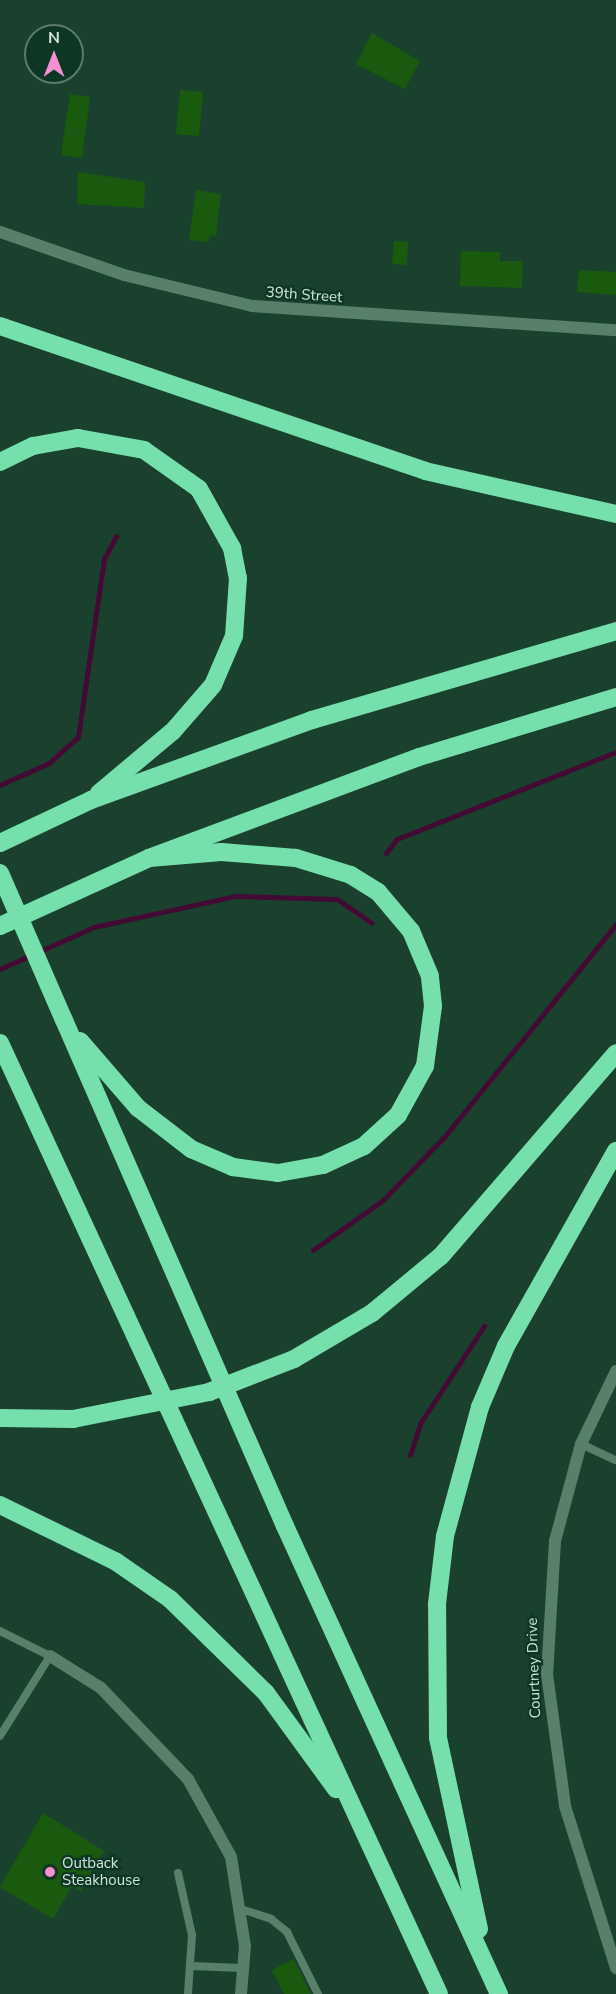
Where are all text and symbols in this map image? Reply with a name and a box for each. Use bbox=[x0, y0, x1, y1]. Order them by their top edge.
north arrow bbox=[24, 24, 84, 84]
text: N bbox=[48, 27, 60, 49]
street label: 39th Street bbox=[265, 283, 343, 307]
street label: Courtney Drive bbox=[523, 1617, 545, 1719]
place label: Outback Steakhouse bbox=[62, 1854, 140, 1889]
marker: Outback Steakhouse bbox=[43, 1865, 57, 1879]

